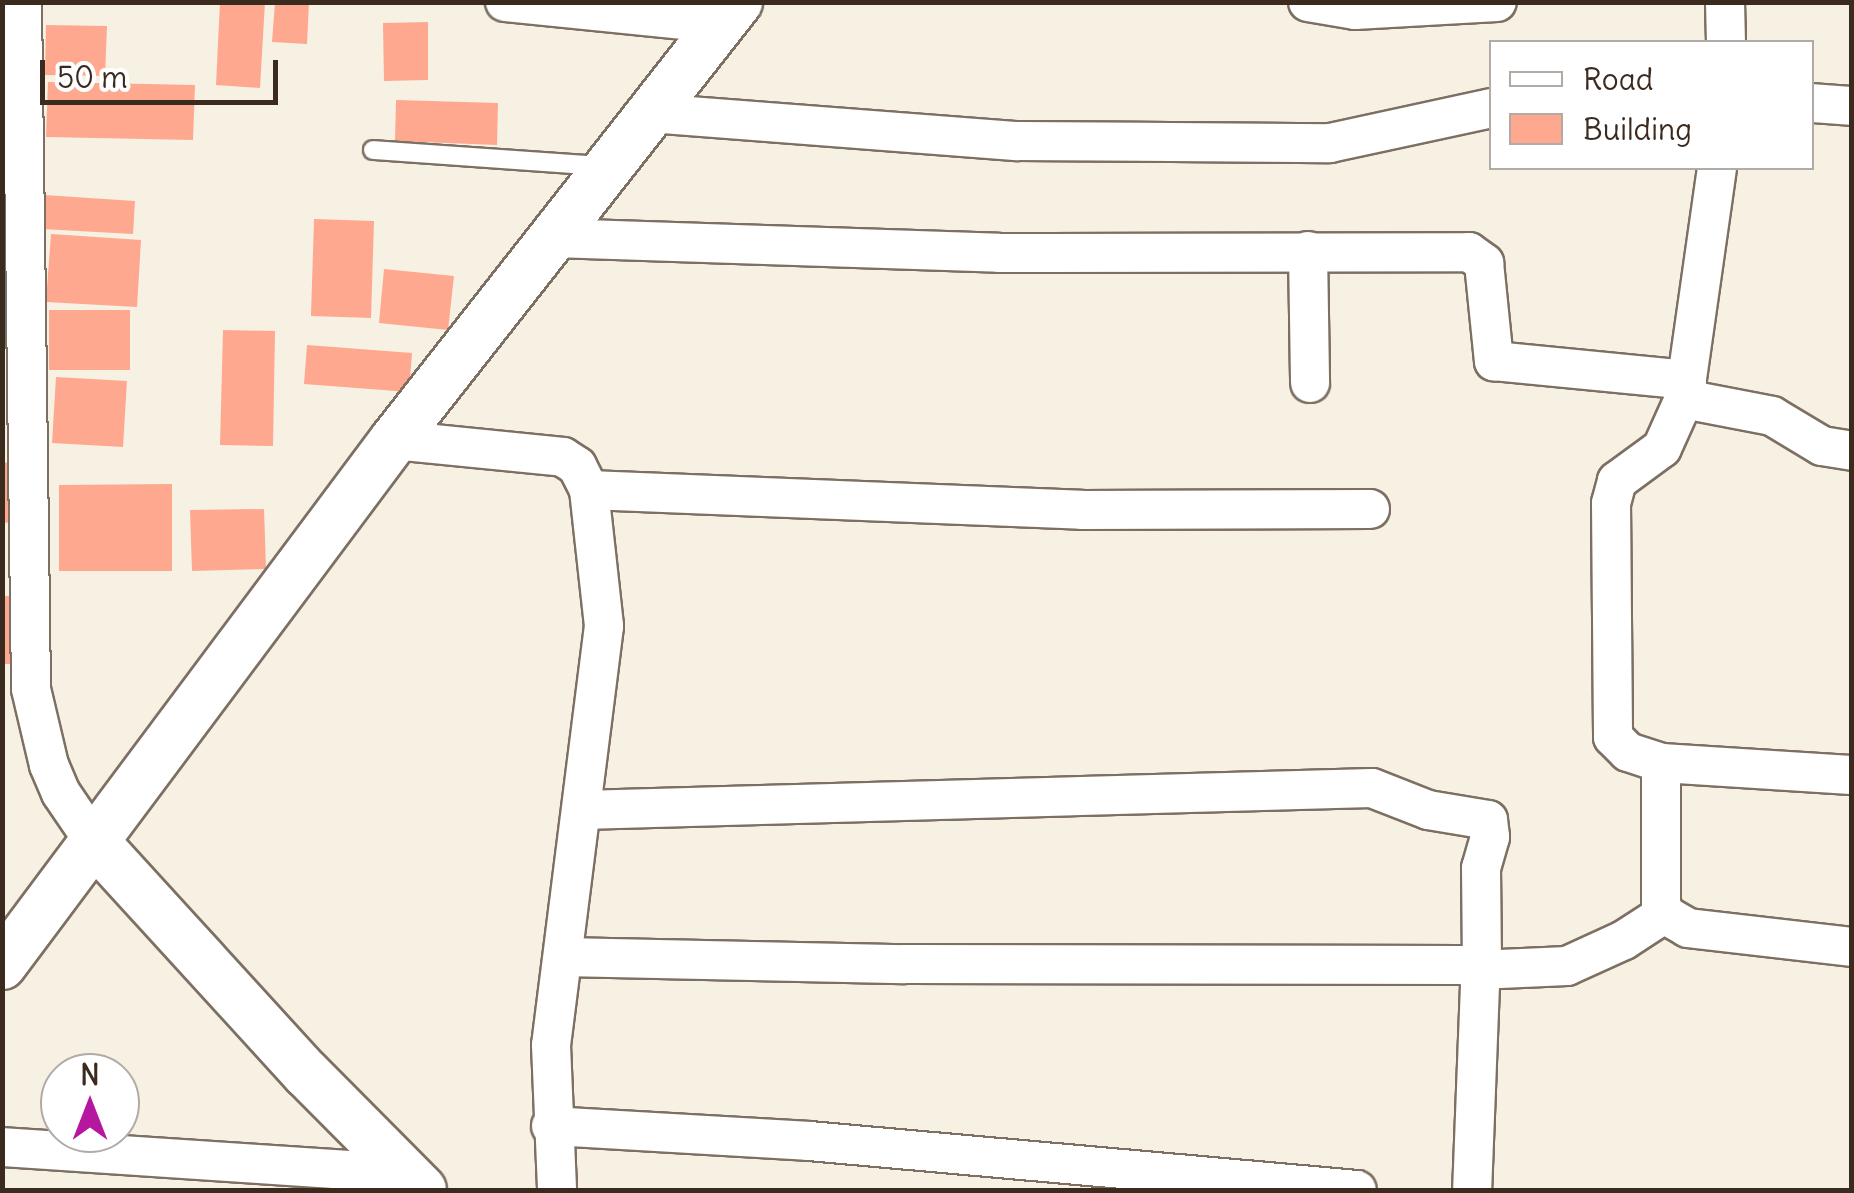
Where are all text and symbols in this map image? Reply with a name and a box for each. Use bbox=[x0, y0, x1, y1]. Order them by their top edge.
scale bar bbox=[45, 40, 282, 102]
legend bbox=[1489, 40, 1814, 170]
text: 50 m bbox=[57, 58, 127, 96]
text: Road bbox=[1583, 60, 1653, 98]
text: Building bbox=[1583, 110, 1692, 148]
north arrow bbox=[40, 1053, 140, 1153]
text: N bbox=[80, 1057, 100, 1093]

